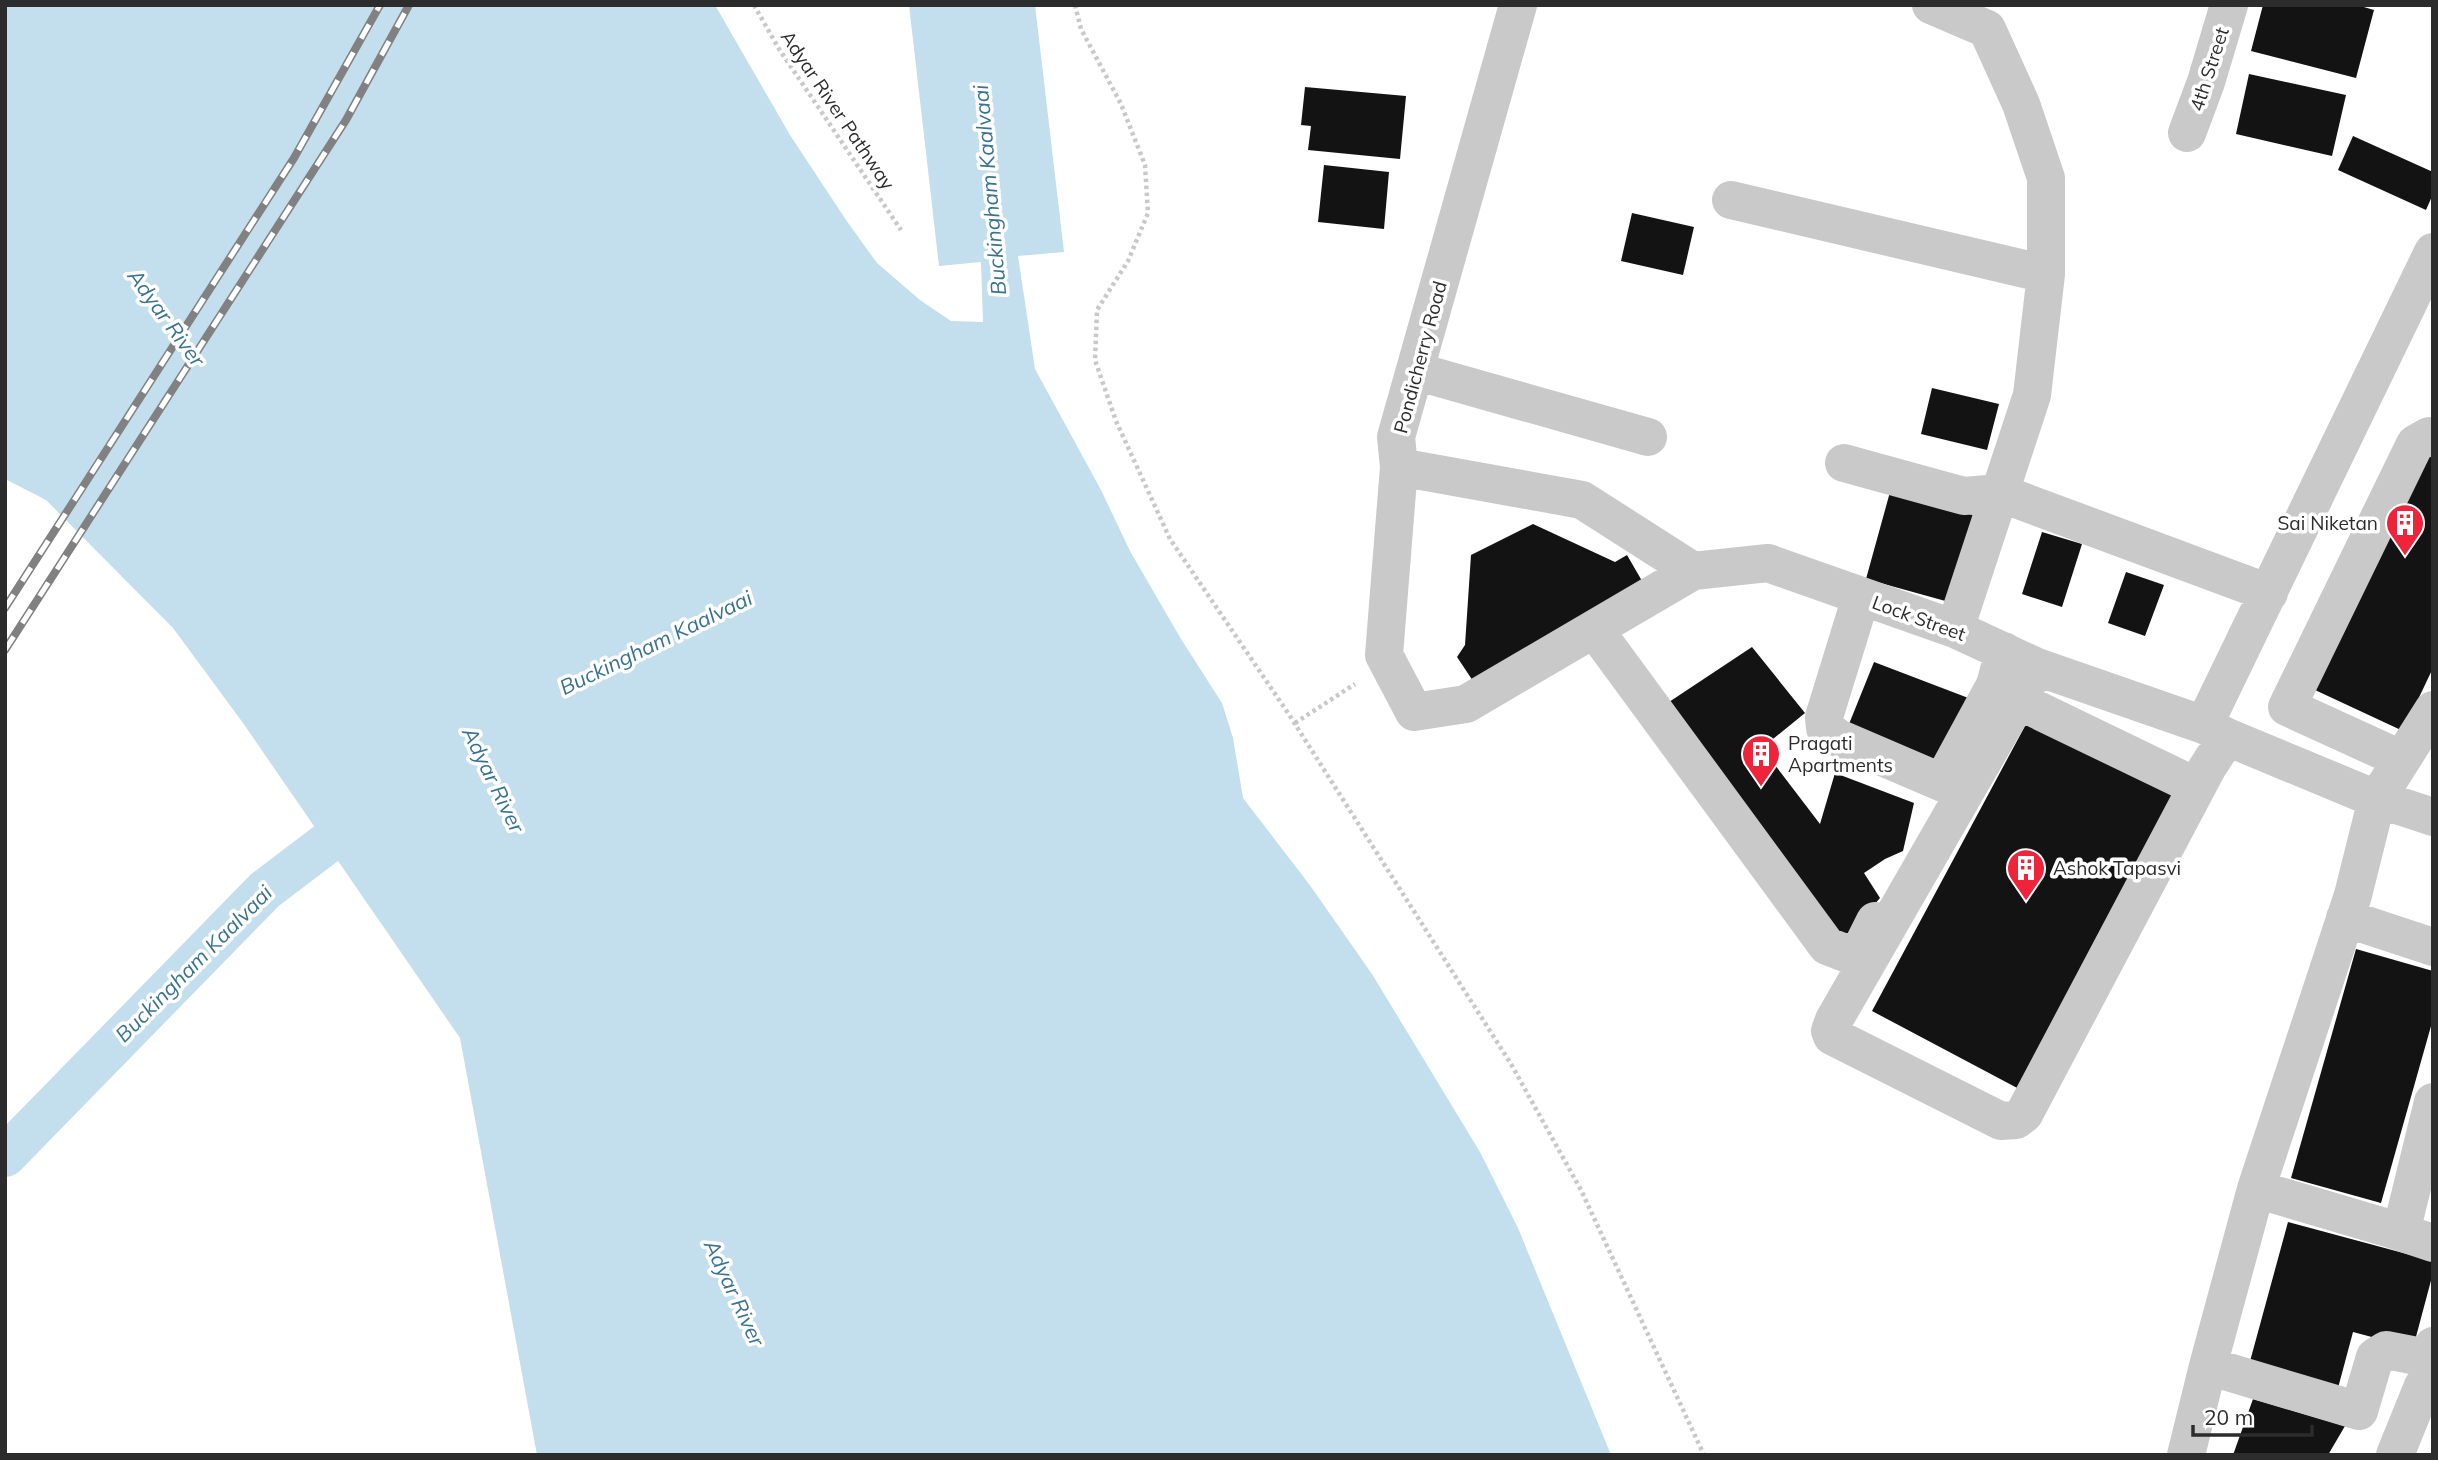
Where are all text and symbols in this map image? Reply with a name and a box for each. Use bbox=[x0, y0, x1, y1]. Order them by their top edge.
street label: 4th Street bbox=[2184, 24, 2234, 114]
street label: Adyar River Pathway bbox=[776, 26, 900, 194]
water label: Buckingham Kaalvaai bbox=[967, 83, 1011, 296]
water label: Adyar River bbox=[122, 263, 212, 372]
street label: Pondicherry Road bbox=[1388, 278, 1452, 436]
building icon: Sai Niketan bbox=[2384, 502, 2426, 557]
place label: Sai Niketan bbox=[2278, 511, 2378, 535]
water label: Buckingham Kaalvaai bbox=[555, 584, 757, 700]
street label: Lock Street bbox=[1869, 590, 1969, 646]
water label: Adyar River bbox=[457, 722, 531, 838]
place label: Pragati Apartments bbox=[1788, 731, 1893, 777]
building icon: Pragati Apartments bbox=[1740, 733, 1782, 788]
building icon: Ashok Tapasvi bbox=[2005, 847, 2047, 902]
place label: Ashok Tapasvi bbox=[2053, 856, 2181, 880]
water label: Buckingham Kaalvaai bbox=[109, 879, 278, 1047]
water label: Adyar River bbox=[699, 1234, 771, 1351]
scale bar bbox=[2193, 1394, 2312, 1438]
text: 20 m bbox=[2204, 1404, 2253, 1430]

